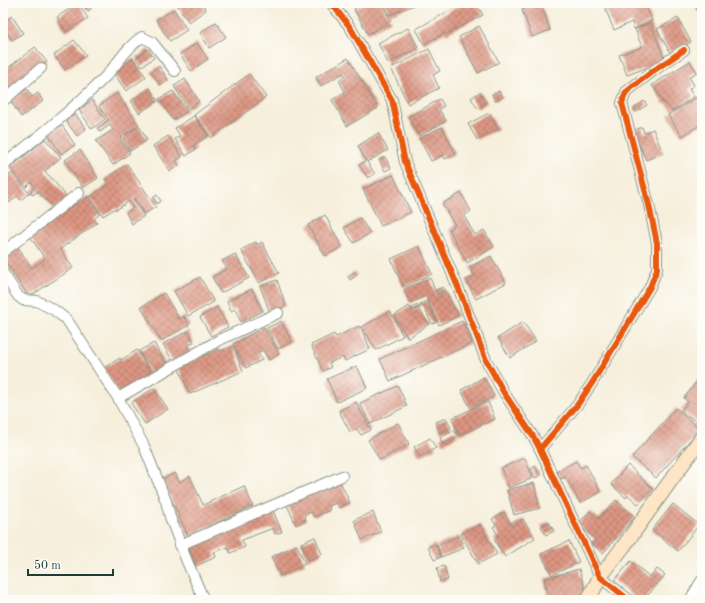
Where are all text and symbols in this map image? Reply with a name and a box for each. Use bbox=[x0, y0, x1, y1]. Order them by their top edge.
scale bar bbox=[28, 551, 113, 577]
text: 50 m bbox=[34, 559, 61, 572]

